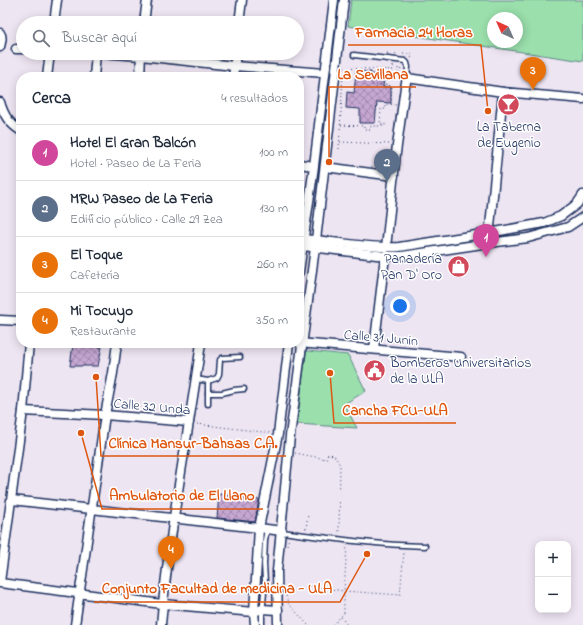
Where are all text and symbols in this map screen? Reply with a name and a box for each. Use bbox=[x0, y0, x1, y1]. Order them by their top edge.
north arrow bbox=[487, 12, 523, 48]
search box bbox=[16, 16, 304, 60]
callout: Farmacia 24 Horas bbox=[348, 18, 481, 45]
text: Farmacia 24 Horas bbox=[354, 22, 473, 44]
icon: search bbox=[30, 27, 52, 49]
text: Buscar aquí bbox=[62, 27, 137, 49]
pin: 3 bbox=[520, 57, 546, 90]
callout: La Sevillana bbox=[329, 60, 416, 87]
text: La Sevillana bbox=[338, 64, 408, 86]
text: Cerca bbox=[32, 86, 71, 111]
text: 4 resultados bbox=[221, 89, 288, 108]
bar icon: La Taberna de Eugenio bbox=[496, 91, 522, 117]
place label: La Taberna de Eugenio bbox=[477, 117, 541, 155]
text: Hotel El Gran Balcón bbox=[70, 132, 196, 154]
text: 1 bbox=[43, 143, 47, 162]
text: 100 m bbox=[259, 143, 288, 162]
pin: 2 bbox=[374, 149, 400, 182]
text: Hotel · Paseo de La Feria bbox=[70, 154, 201, 173]
text: MRW Paseo de La Feria bbox=[70, 188, 213, 210]
text: 2 bbox=[42, 199, 48, 218]
text: 130 m bbox=[260, 199, 288, 218]
text: Edificio público · Calle 29 Zea bbox=[70, 210, 223, 229]
pin: 1 bbox=[473, 224, 499, 257]
text: El Toque bbox=[70, 244, 123, 266]
place label: Panadería Pan D' Oro bbox=[381, 249, 442, 286]
shop icon: Panadería Pan D' Oro bbox=[445, 253, 471, 279]
text: 3 bbox=[42, 255, 48, 274]
text: 260 m bbox=[257, 255, 288, 274]
text: Cafetería bbox=[70, 266, 120, 285]
your location bbox=[390, 296, 410, 316]
text: Mi Tocuyo bbox=[70, 300, 133, 322]
text: 4 bbox=[42, 311, 48, 330]
text: 350 m bbox=[256, 311, 288, 330]
text: Restaurante bbox=[70, 322, 136, 341]
street label: Calle 31 Junin bbox=[343, 325, 419, 352]
place label: Bomberos Universitarios de la ULA bbox=[389, 353, 531, 390]
public building icon: Bomberos Universitarios de la ULA bbox=[361, 357, 387, 383]
street label: Calle 32 Unda bbox=[113, 394, 191, 421]
callout: Cancha FCU-ULA bbox=[334, 396, 456, 423]
text: Cancha FCU-ULA bbox=[342, 400, 448, 422]
callout: Clínica Mansur-Bahsas C.A. bbox=[101, 429, 286, 456]
text: Clínica Mansur-Bahsas C.A. bbox=[108, 433, 278, 455]
callout: Ambulatorio de El Llano bbox=[102, 482, 263, 509]
text: Ambulatorio de El Llano bbox=[109, 485, 255, 507]
pin: 4 bbox=[158, 536, 184, 569]
map controls bbox=[535, 541, 571, 613]
button: + bbox=[535, 541, 571, 577]
callout: Conjunto Facultad de medicina - ULA bbox=[94, 575, 340, 602]
button: − bbox=[535, 577, 571, 613]
text: Conjunto Facultad de medicina - ULA bbox=[102, 578, 332, 600]

